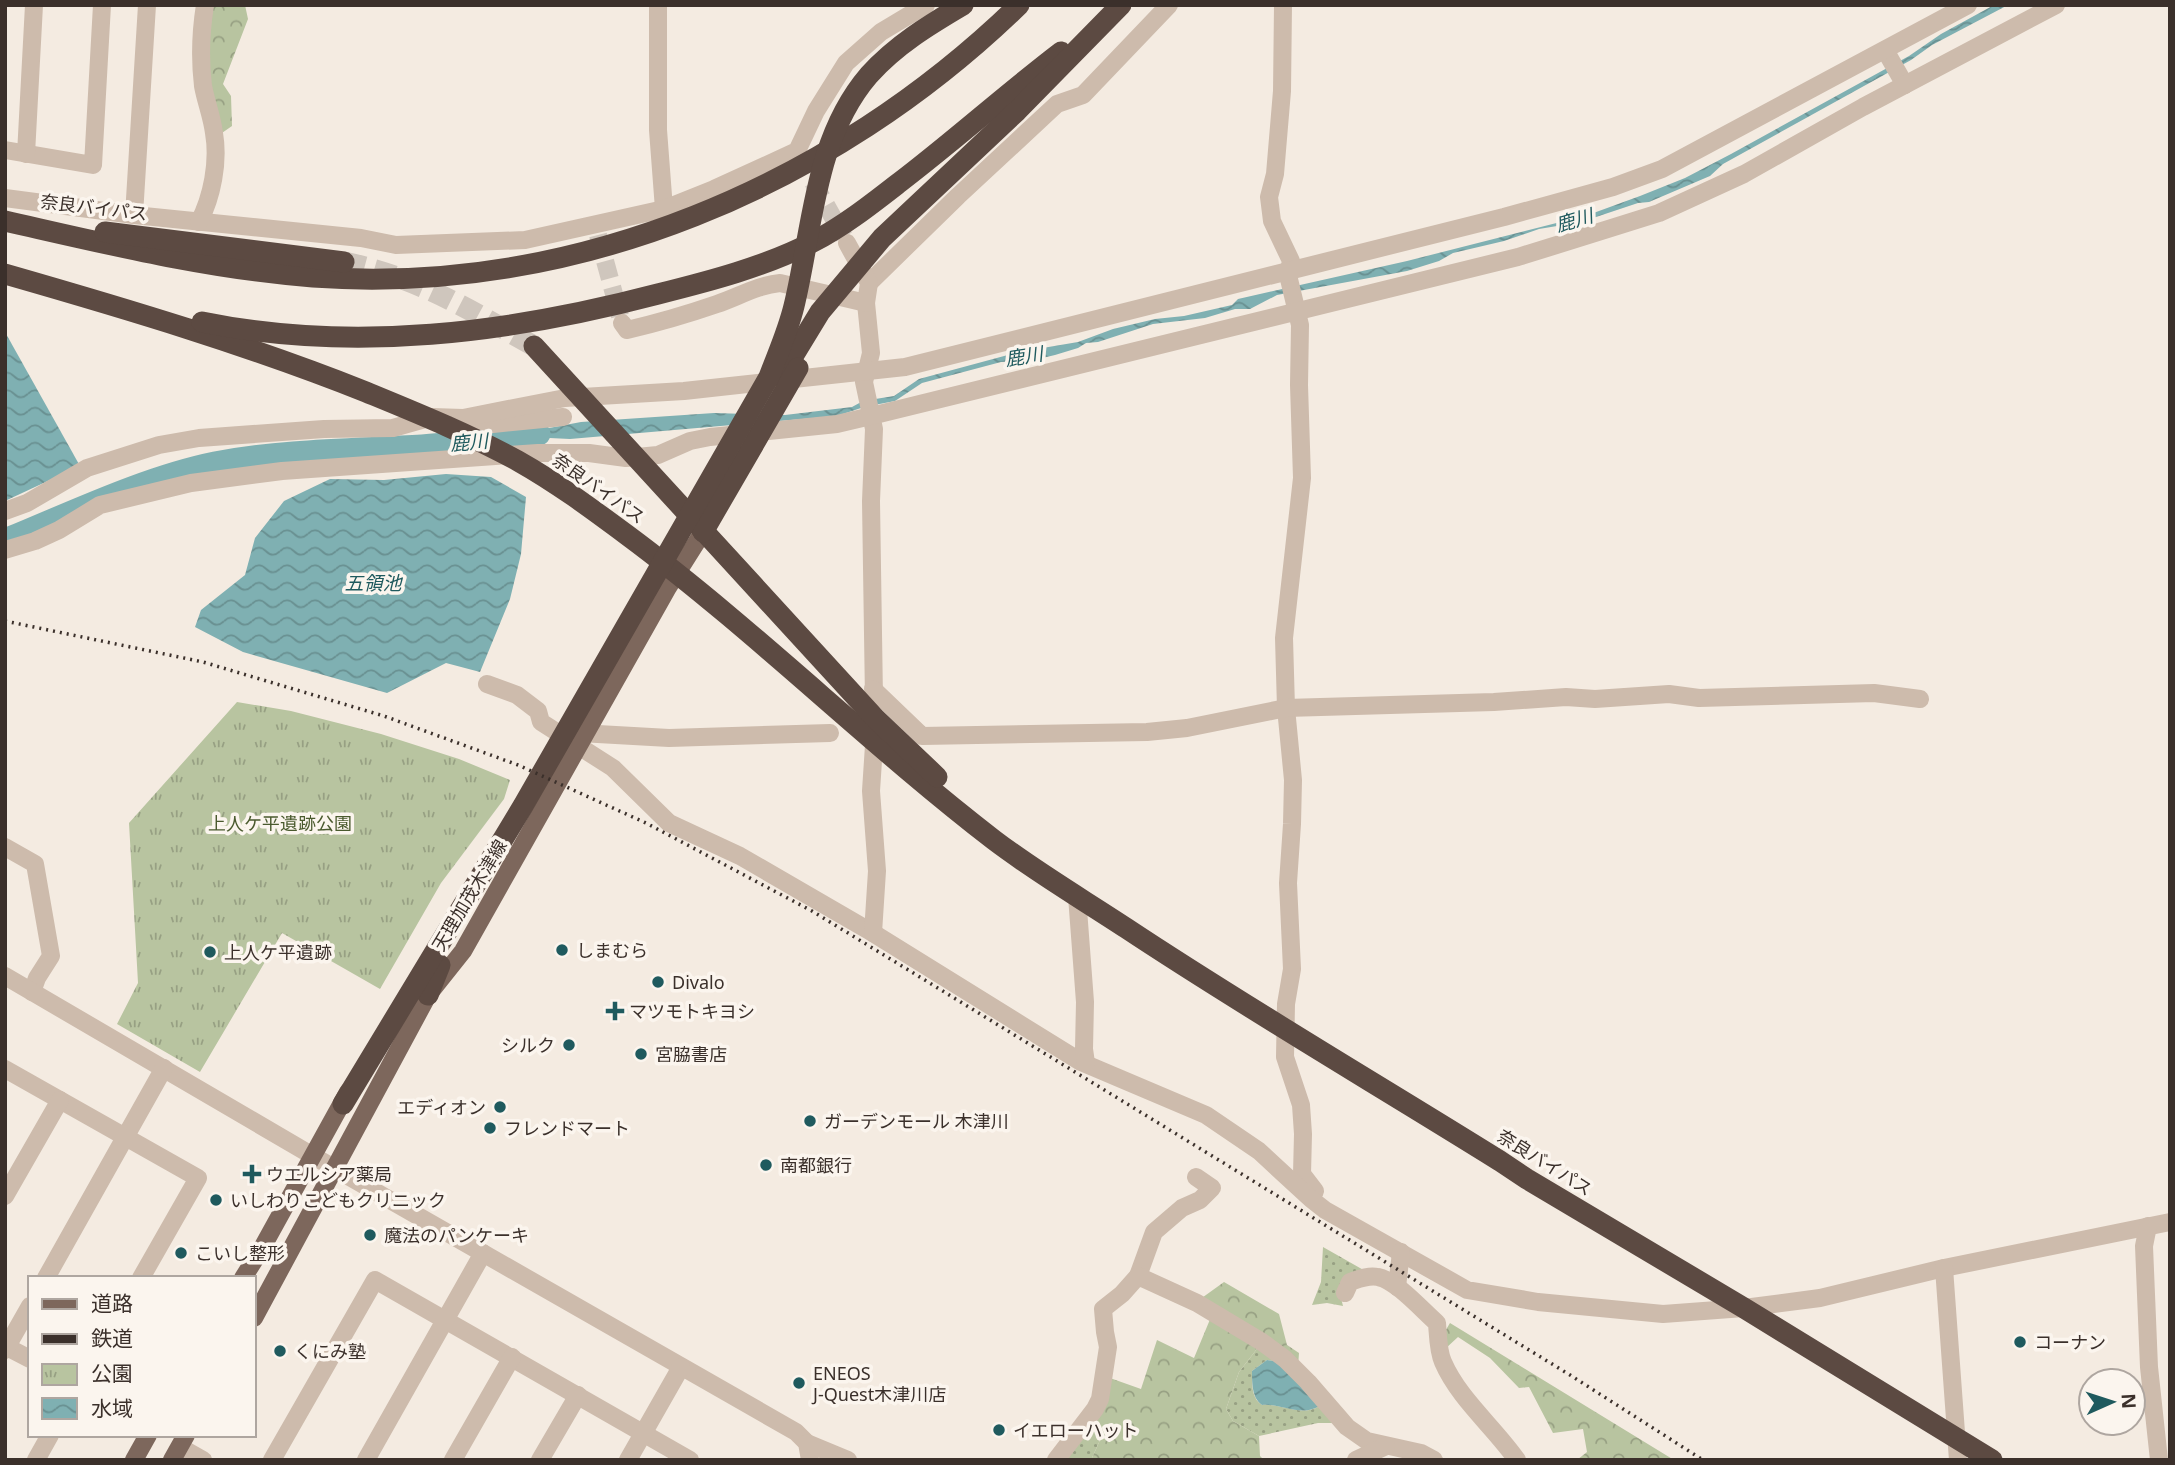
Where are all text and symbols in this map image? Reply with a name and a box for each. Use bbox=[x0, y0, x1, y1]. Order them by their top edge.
street label: 奈良バイパス bbox=[39, 189, 149, 225]
water label: 鹿川 bbox=[1552, 202, 1598, 238]
water label: 鹿川 bbox=[1003, 340, 1047, 372]
water label: 鹿川 bbox=[449, 427, 491, 457]
street label: 奈良バイパス bbox=[548, 447, 650, 529]
water label: 五領池 bbox=[344, 570, 403, 596]
park label: 上人ケ平遺跡公園 bbox=[208, 811, 352, 835]
street label: 天理加茂木津線 bbox=[426, 835, 512, 955]
place label: しまむら bbox=[576, 938, 648, 962]
place label: 上人ケ平遺跡 bbox=[224, 940, 332, 964]
marker: しまむら bbox=[554, 942, 570, 958]
marker: 上人ケ平遺跡 bbox=[202, 944, 218, 960]
place label: Divalo bbox=[672, 970, 725, 994]
marker: Divalo bbox=[650, 974, 666, 990]
place label: マツモトキヨシ bbox=[629, 999, 755, 1023]
marker: マツモトキヨシ bbox=[607, 1003, 623, 1019]
place label: シルク bbox=[501, 1033, 555, 1057]
marker: シルク bbox=[561, 1037, 577, 1053]
place label: 宮脇書店 bbox=[655, 1042, 727, 1066]
marker: 宮脇書店 bbox=[633, 1046, 649, 1062]
place label: エディオン bbox=[397, 1095, 486, 1119]
marker: エディオン bbox=[492, 1099, 508, 1115]
place label: ガーデンモール 木津川 bbox=[824, 1109, 1009, 1133]
marker: ガーデンモール 木津川 bbox=[802, 1113, 818, 1129]
place label: フレンドマート bbox=[504, 1116, 630, 1140]
marker: フレンドマート bbox=[482, 1120, 498, 1136]
street label: 奈良バイパス bbox=[1493, 1123, 1597, 1201]
place label: 南都銀行 bbox=[780, 1153, 852, 1177]
marker: 南都銀行 bbox=[758, 1157, 774, 1173]
place label: ウエルシア薬局 bbox=[266, 1162, 392, 1186]
marker: ウエルシア薬局 bbox=[244, 1166, 260, 1182]
place label: いしわりこどもクリニック bbox=[230, 1188, 446, 1212]
marker: いしわりこどもクリニック bbox=[208, 1192, 224, 1208]
place label: 魔法のパンケーキ bbox=[384, 1223, 529, 1247]
marker: 魔法のパンケーキ bbox=[362, 1227, 378, 1243]
place label: こいし整形 bbox=[195, 1241, 285, 1265]
marker: こいし整形 bbox=[173, 1245, 189, 1261]
legend bbox=[28, 1276, 256, 1437]
text: 道路 bbox=[91, 1289, 133, 1317]
text: 鉄道 bbox=[91, 1324, 133, 1352]
place label: コーナン bbox=[2034, 1330, 2106, 1354]
marker: コーナン bbox=[2012, 1334, 2028, 1350]
place label: くにみ塾 bbox=[294, 1339, 366, 1363]
marker: くにみ塾 bbox=[272, 1343, 288, 1359]
text: 公園 bbox=[91, 1359, 133, 1387]
place label: ENEOS J-Quest木津川店 bbox=[811, 1361, 946, 1406]
north arrow bbox=[2077, 1367, 2147, 1437]
marker: ENEOS J-Quest木津川店 bbox=[791, 1375, 807, 1391]
text: N bbox=[2116, 1393, 2142, 1410]
text: 水域 bbox=[91, 1394, 133, 1422]
place label: イエローハット bbox=[1013, 1418, 1138, 1442]
marker: イエローハット bbox=[991, 1422, 1007, 1438]

